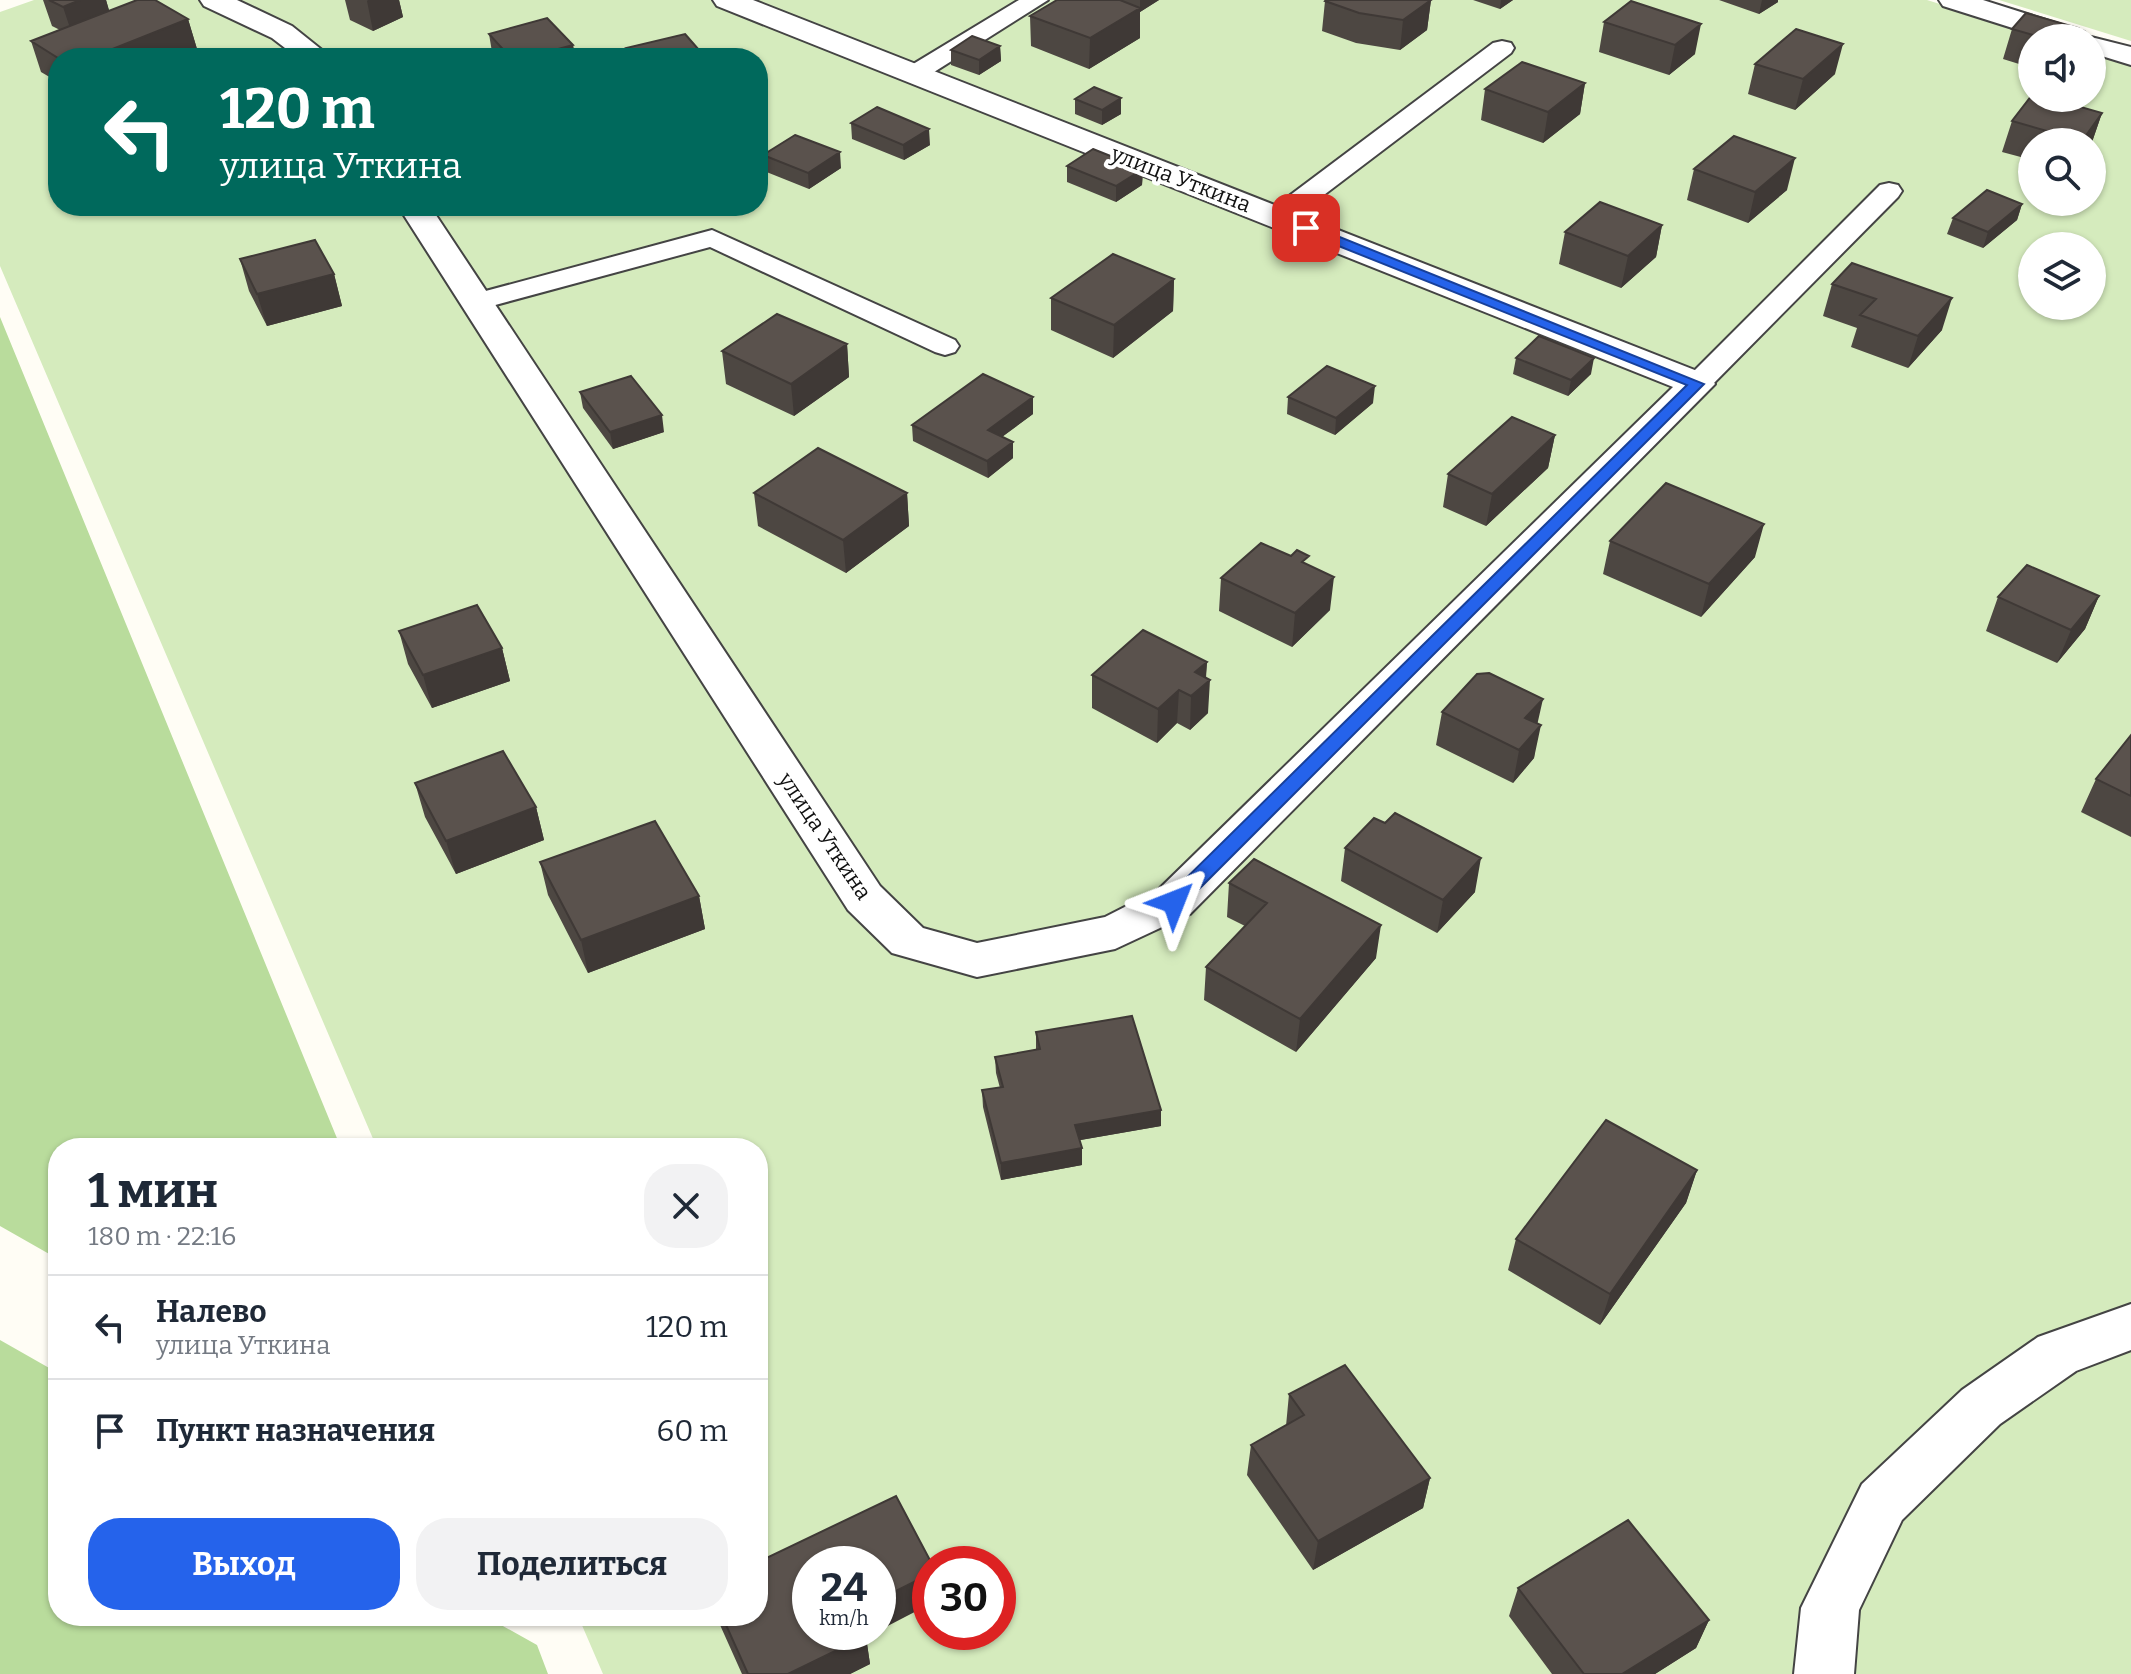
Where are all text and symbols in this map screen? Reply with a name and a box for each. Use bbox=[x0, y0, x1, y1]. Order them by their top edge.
map controls bbox=[2018, 24, 2106, 320]
button: sound bbox=[2018, 24, 2106, 112]
text: 120 m bbox=[220, 76, 375, 143]
icon: left bbox=[88, 80, 192, 184]
button: search bbox=[2018, 128, 2106, 216]
street label: улица Уткина bbox=[1106, 140, 1255, 218]
text: улица Уткина bbox=[220, 144, 462, 188]
pin bbox=[1272, 194, 1340, 262]
icon: arrive bbox=[1284, 206, 1328, 250]
button: layers bbox=[2018, 232, 2106, 320]
street label: улица Уткина bbox=[772, 766, 877, 905]
position arrow bbox=[1132, 860, 1216, 944]
text: 1 мин bbox=[88, 1162, 218, 1220]
button: close bbox=[644, 1164, 728, 1248]
text: 180 m · 22:16 bbox=[88, 1221, 236, 1252]
text: Налево bbox=[156, 1294, 267, 1330]
icon: left bbox=[88, 1305, 132, 1349]
text: 120 m bbox=[646, 1309, 728, 1345]
text: улица Уткина bbox=[156, 1330, 331, 1361]
icon: arrive bbox=[88, 1409, 132, 1453]
text: Пункт назначения bbox=[156, 1413, 435, 1449]
text: 60 m bbox=[657, 1413, 728, 1449]
button: Выход bbox=[88, 1518, 400, 1610]
button: Поделиться bbox=[416, 1518, 728, 1610]
speed limit sign: 30 bbox=[912, 1546, 1016, 1650]
text: 24 bbox=[821, 1564, 867, 1612]
text: km/h bbox=[819, 1606, 869, 1630]

